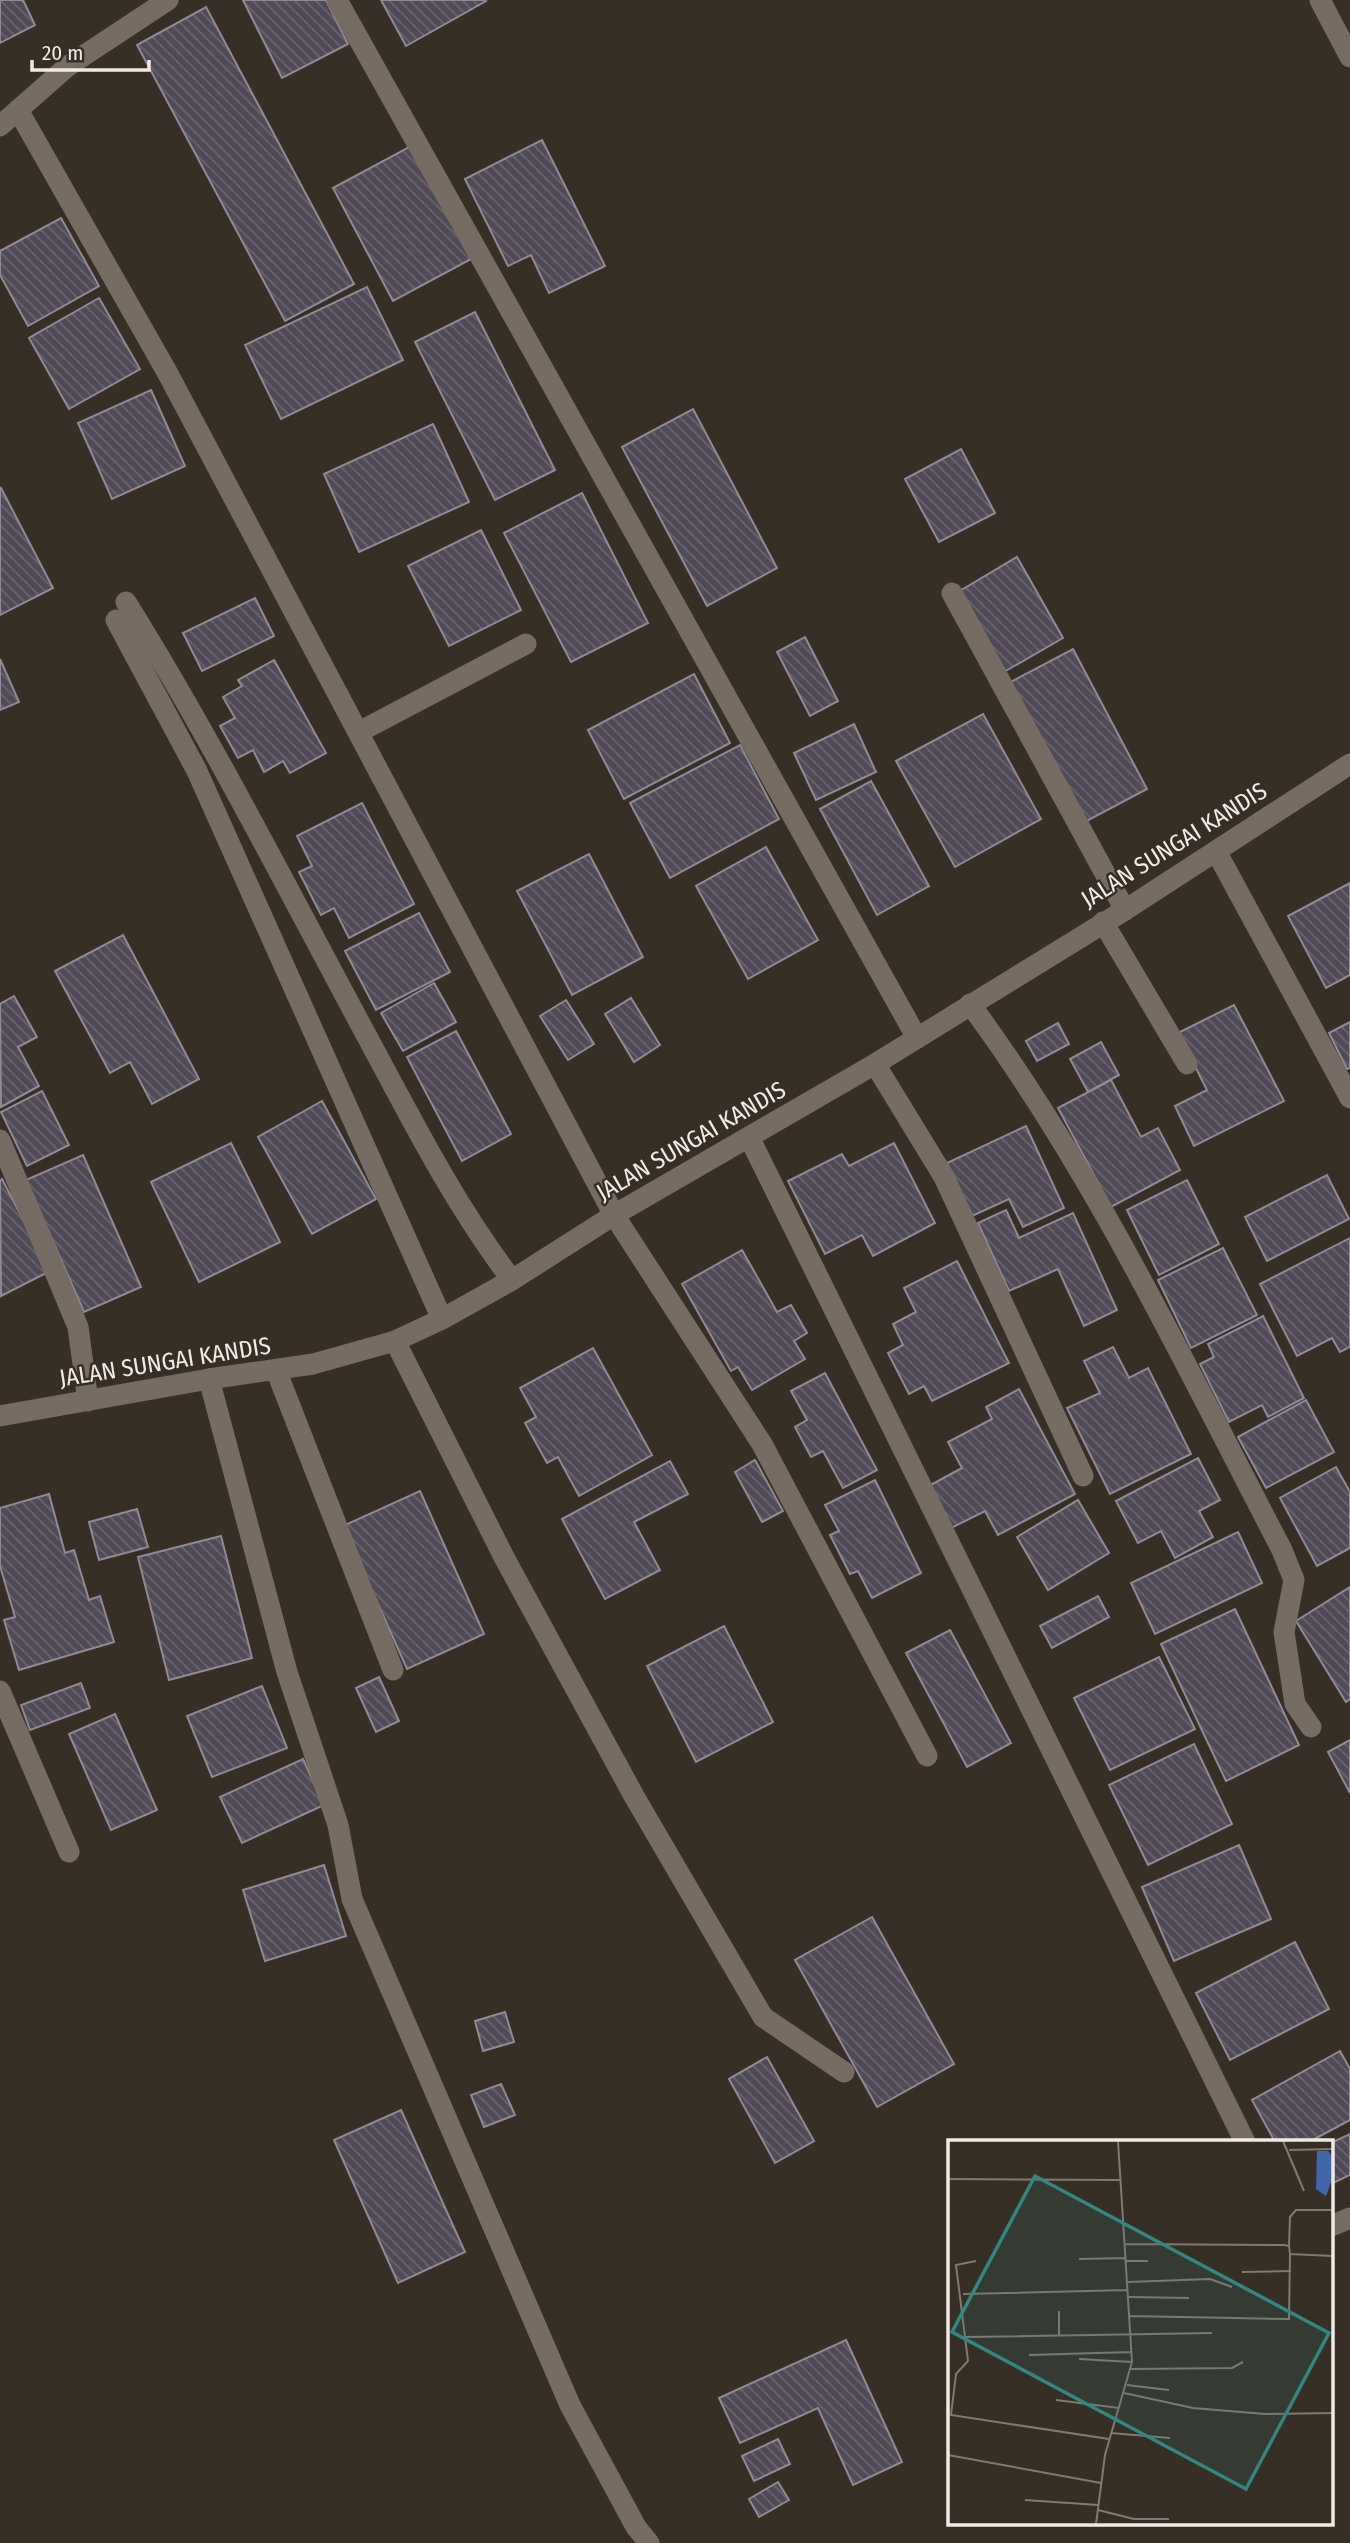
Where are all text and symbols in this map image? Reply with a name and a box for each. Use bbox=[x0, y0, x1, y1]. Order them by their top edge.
scale bar bbox=[32, 28, 149, 72]
text: 20 m bbox=[42, 40, 83, 66]
street label: JALAN SUNGAI KANDIS bbox=[1076, 777, 1272, 913]
street label: JALAN SUNGAI KANDIS bbox=[592, 1075, 790, 1207]
street label: JALAN SUNGAI KANDIS bbox=[57, 1331, 273, 1393]
inset map bbox=[948, 2140, 1332, 2526]

